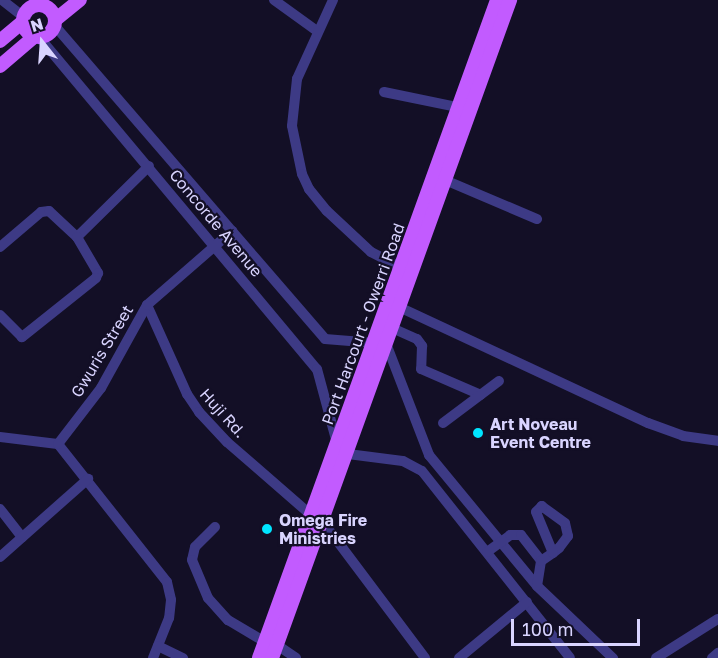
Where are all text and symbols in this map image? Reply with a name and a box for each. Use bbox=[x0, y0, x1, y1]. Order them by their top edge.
north arrow bbox=[12, 12, 72, 72]
text: N bbox=[28, 13, 45, 36]
street label: Concorde Avenue bbox=[165, 165, 267, 281]
street label: Port Harcourt - Owerri Road bbox=[318, 221, 408, 427]
street label: Gwuris Street bbox=[67, 301, 137, 401]
street label: Huji Rd. bbox=[196, 384, 250, 442]
place label: Art Noveau Event Centre bbox=[490, 414, 591, 452]
marker: Art Noveau Event Centre bbox=[471, 426, 485, 440]
place label: Omega Fire Ministries bbox=[279, 510, 367, 548]
marker: Omega Fire Ministries bbox=[260, 522, 274, 536]
scale bar bbox=[514, 607, 643, 645]
text: 100 m bbox=[522, 618, 573, 640]

